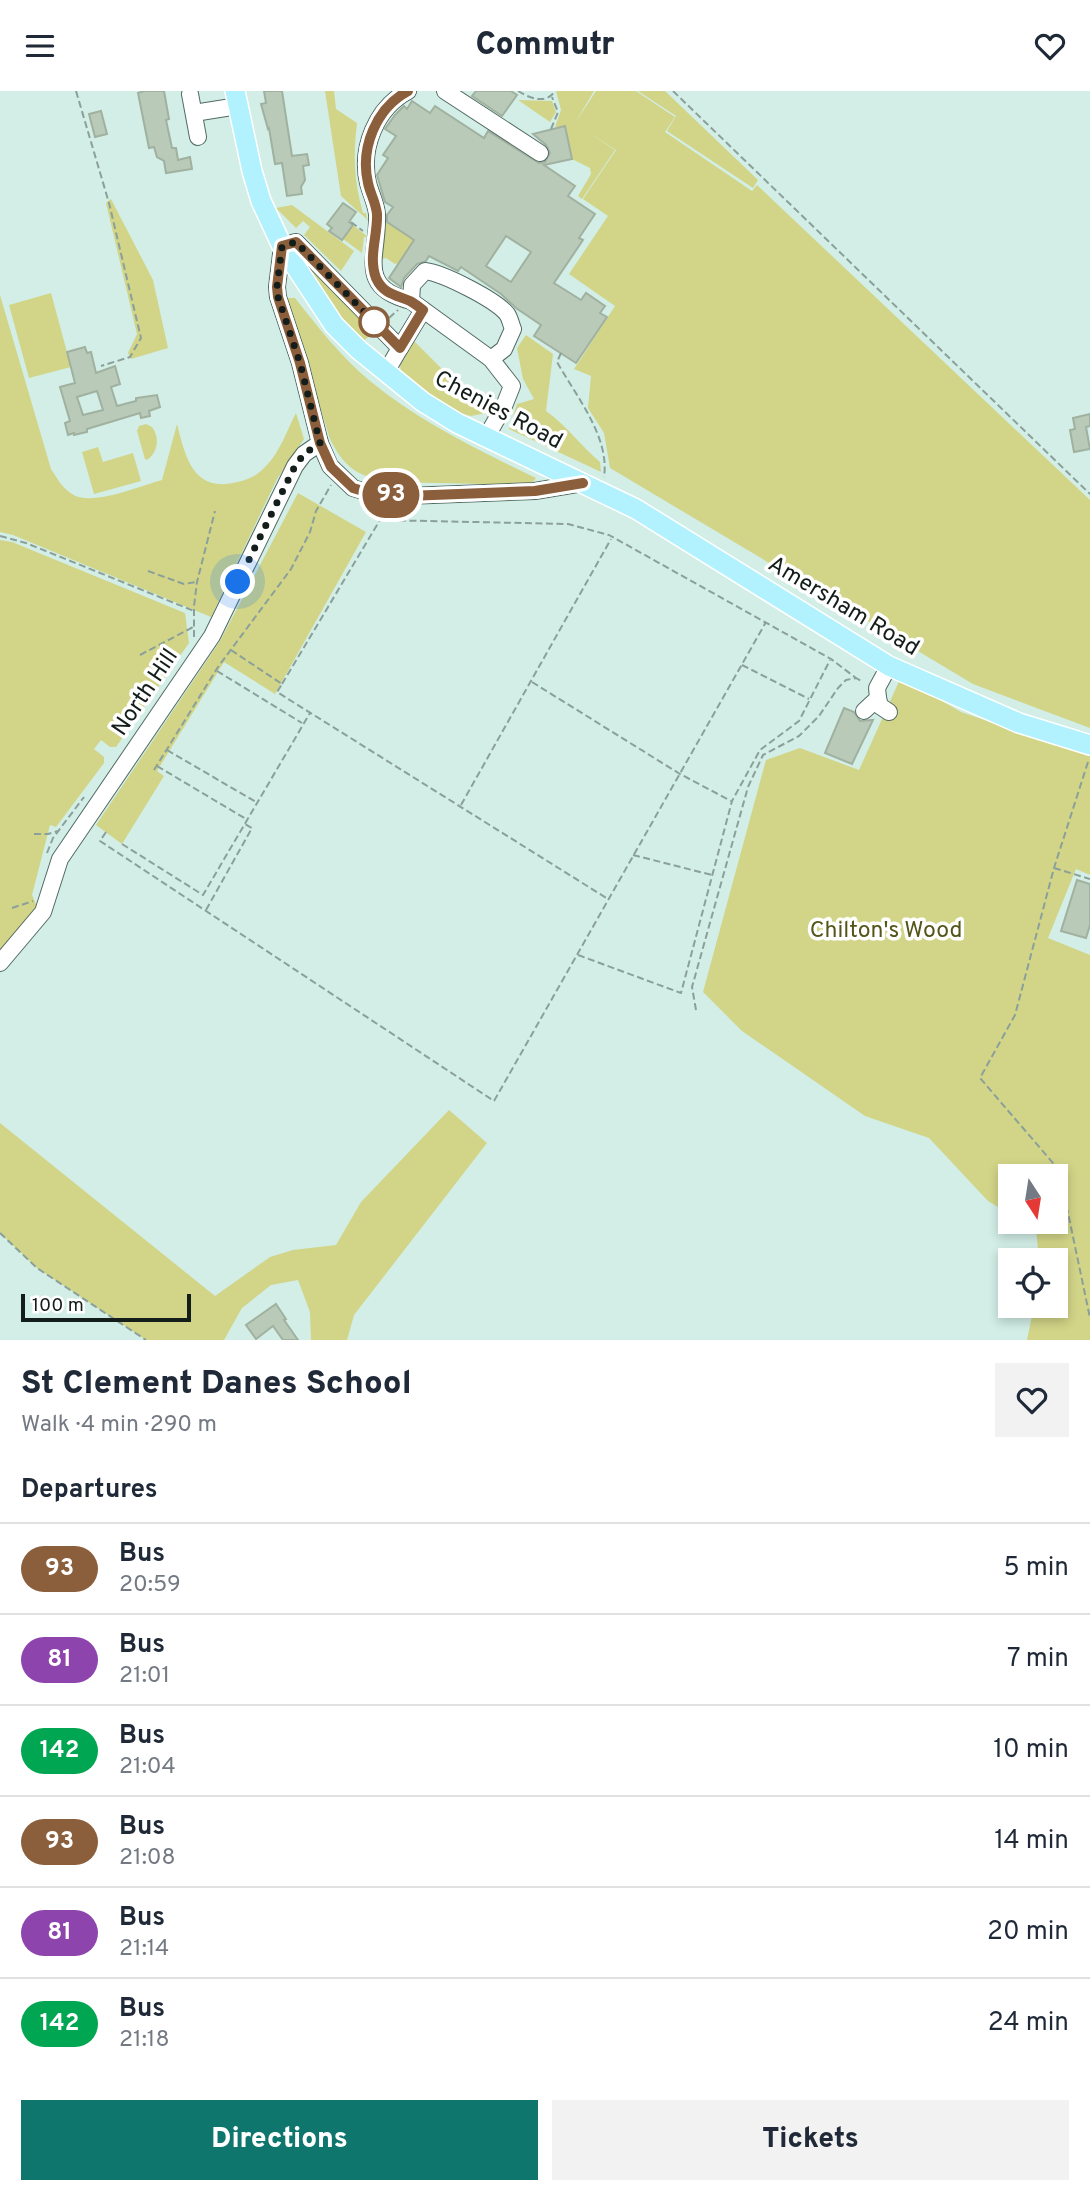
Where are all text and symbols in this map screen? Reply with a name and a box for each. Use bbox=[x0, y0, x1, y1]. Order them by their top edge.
text: Commutr bbox=[475, 26, 615, 66]
icon: menu bbox=[21, 27, 59, 65]
icon: heart bbox=[1031, 27, 1069, 65]
unlabelled marker bbox=[359, 307, 389, 337]
street label: Chenies Road bbox=[429, 365, 567, 457]
line badge: 93 bbox=[360, 472, 422, 518]
text: 93 bbox=[376, 480, 406, 510]
street label: Amersham Road bbox=[762, 550, 924, 664]
your location bbox=[220, 564, 255, 599]
street label: North Hill bbox=[106, 644, 186, 742]
park label: Chilton's Wood bbox=[810, 917, 962, 946]
north arrow bbox=[998, 1164, 1068, 1234]
map controls bbox=[998, 1164, 1068, 1318]
button: locate bbox=[998, 1248, 1068, 1318]
scale bar bbox=[21, 1291, 191, 1323]
text: 100 m bbox=[32, 1294, 84, 1318]
button: heart bbox=[995, 1363, 1069, 1437]
text: St Clement Danes School bbox=[21, 1364, 412, 1406]
text: Walk · 4 min · 290 m bbox=[21, 1411, 217, 1440]
text: Departures bbox=[21, 1474, 158, 1507]
text: Bus bbox=[119, 1538, 165, 1571]
text: 5 min bbox=[1003, 1552, 1069, 1585]
text: 93 bbox=[45, 1554, 74, 1584]
text: 20:59 bbox=[119, 1571, 181, 1600]
text: Bus bbox=[119, 1629, 165, 1662]
text: 7 min bbox=[1007, 1643, 1069, 1676]
text: 81 bbox=[47, 1645, 72, 1675]
text: 21:01 bbox=[119, 1662, 170, 1691]
text: Bus bbox=[119, 1720, 165, 1753]
text: 10 min bbox=[993, 1734, 1069, 1767]
text: 142 bbox=[40, 1736, 79, 1766]
text: 21:04 bbox=[119, 1753, 176, 1782]
text: Bus bbox=[119, 1811, 165, 1844]
text: 14 min bbox=[994, 1825, 1069, 1858]
text: 93 bbox=[45, 1827, 74, 1857]
text: 21:08 bbox=[119, 1844, 176, 1873]
text: Bus bbox=[119, 1902, 165, 1935]
text: 20 min bbox=[987, 1916, 1069, 1949]
text: 81 bbox=[47, 1918, 72, 1948]
text: 21:14 bbox=[119, 1935, 169, 1964]
text: Bus bbox=[119, 1993, 165, 2026]
text: 24 min bbox=[988, 2007, 1069, 2040]
text: 142 bbox=[40, 2009, 79, 2039]
text: 21:18 bbox=[119, 2026, 169, 2055]
button: Directions bbox=[21, 2100, 538, 2180]
button: Tickets bbox=[552, 2100, 1069, 2180]

